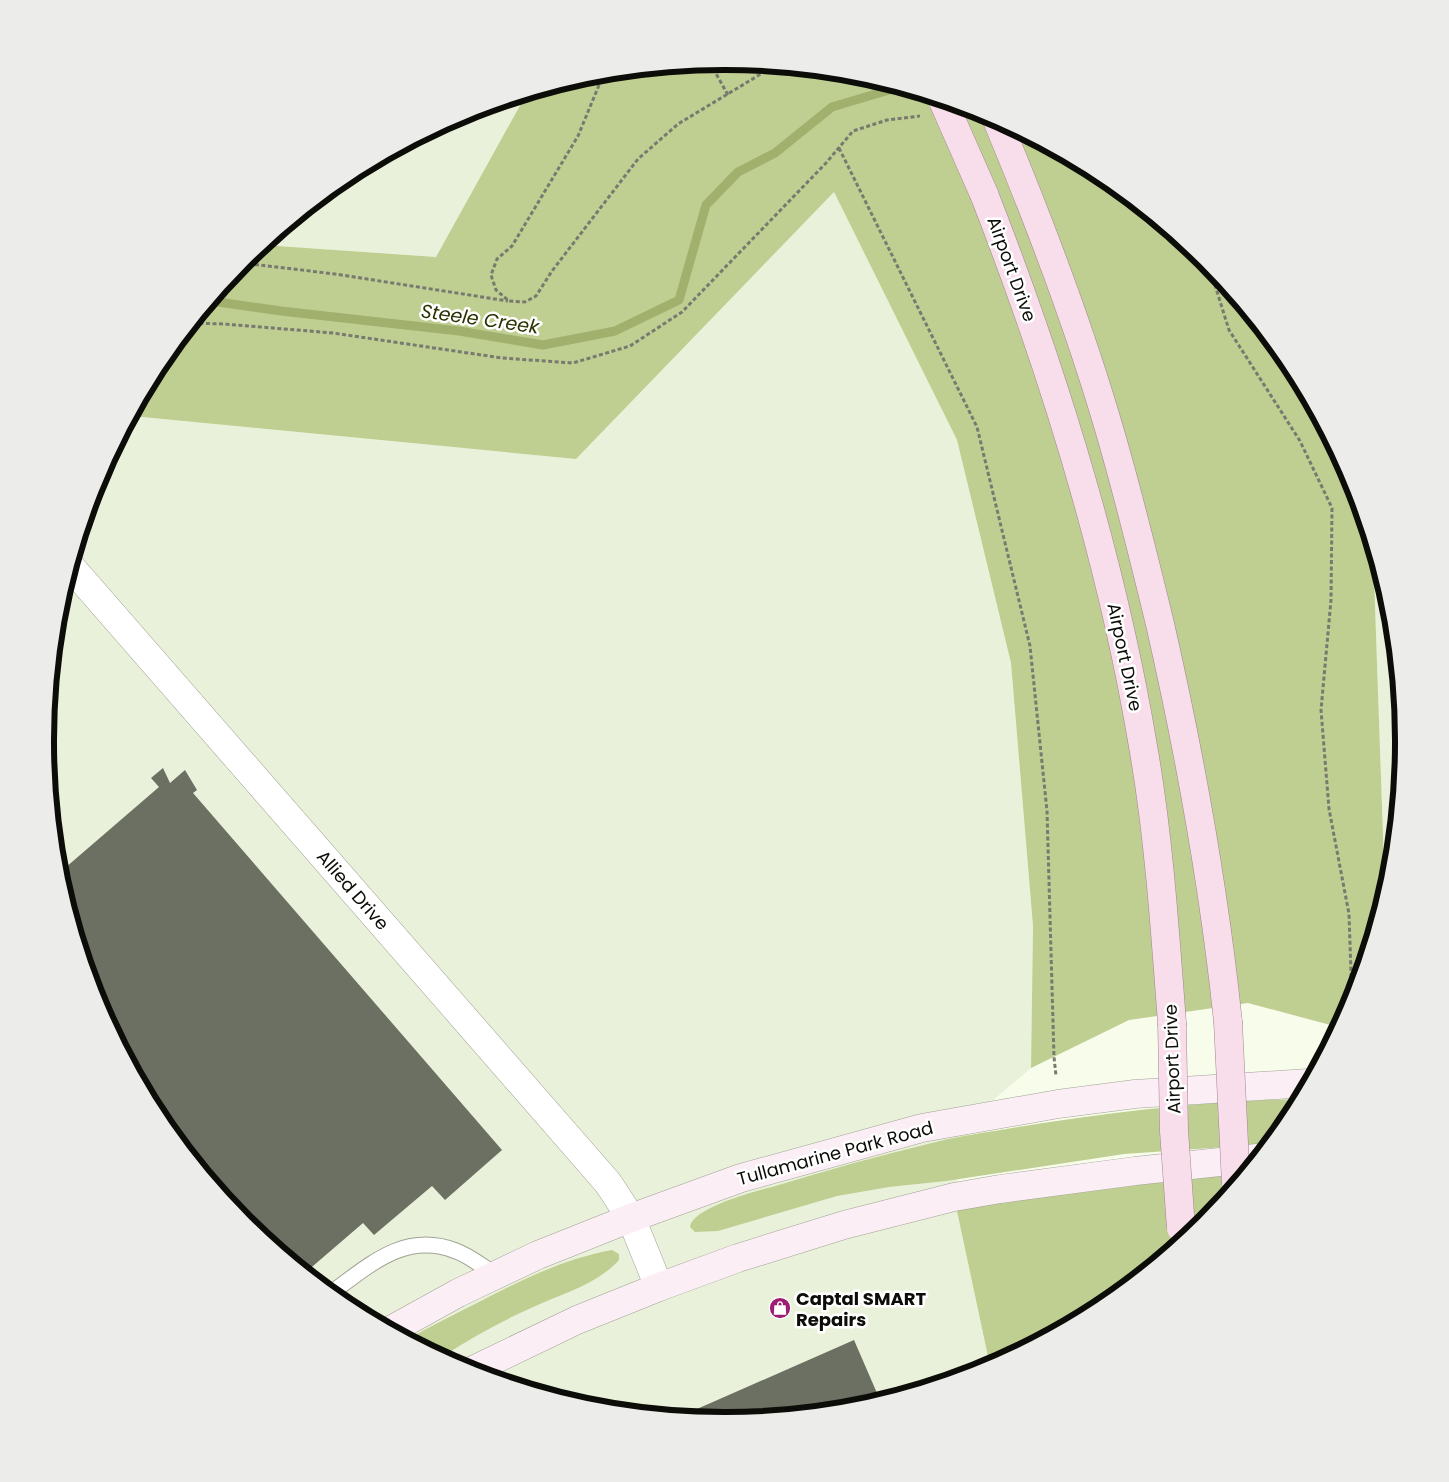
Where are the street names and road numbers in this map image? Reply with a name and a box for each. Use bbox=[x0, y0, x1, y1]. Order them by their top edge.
street label: Airport Drive bbox=[981, 213, 1043, 325]
street label: Airport Drive bbox=[1101, 601, 1149, 713]
street label: Allied Drive bbox=[311, 845, 395, 935]
street label: Airport Drive bbox=[1158, 1004, 1186, 1114]
street label: Tullamarine Park Road bbox=[734, 1115, 936, 1191]

